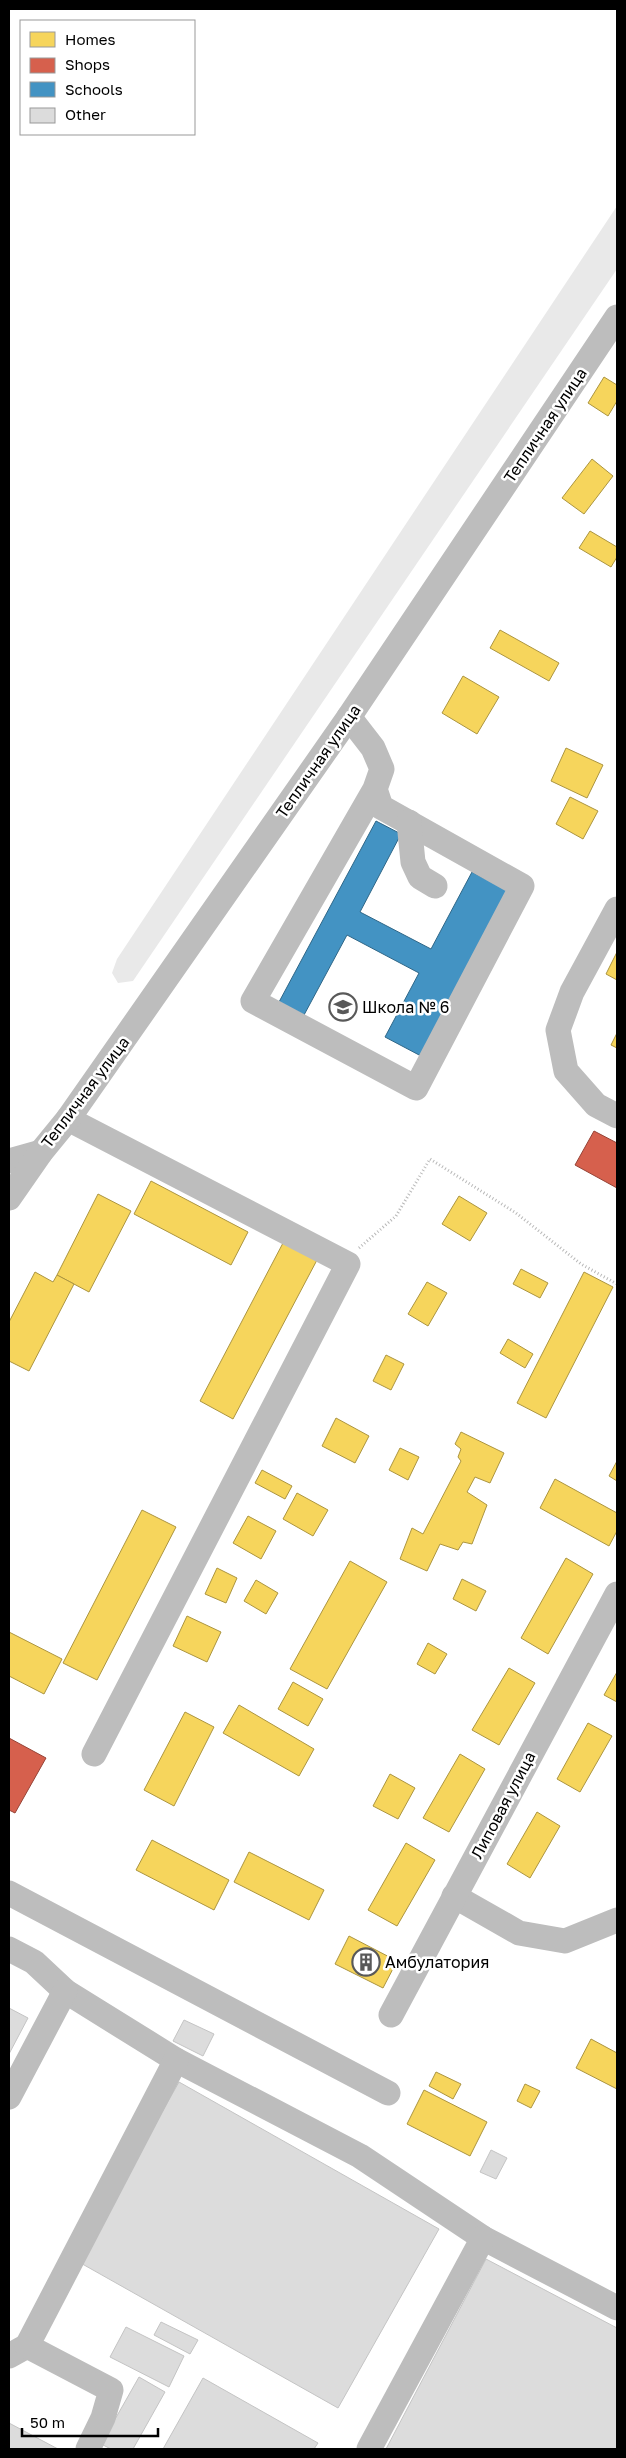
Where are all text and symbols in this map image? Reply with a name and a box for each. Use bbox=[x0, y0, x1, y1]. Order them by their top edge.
legend bbox=[20, 20, 195, 135]
text: Homes bbox=[65, 30, 115, 48]
text: Shops bbox=[65, 55, 110, 73]
text: Schools bbox=[65, 80, 123, 98]
text: Other bbox=[65, 105, 106, 123]
street label: Тепличная улица bbox=[499, 364, 591, 486]
street label: Тепличная улица bbox=[271, 700, 365, 822]
school or university icon: Школа № 6 bbox=[328, 992, 358, 1022]
place label: Школа № 6 bbox=[362, 997, 449, 1017]
street label: Тепличная улица bbox=[37, 1032, 133, 1152]
street label: Липовая улица bbox=[466, 1748, 540, 1862]
building icon: Амбулатория bbox=[351, 1947, 381, 1977]
place label: Амбулатория bbox=[385, 1952, 489, 1972]
scale bar bbox=[22, 2406, 159, 2438]
text: 50 m bbox=[30, 2413, 65, 2431]

